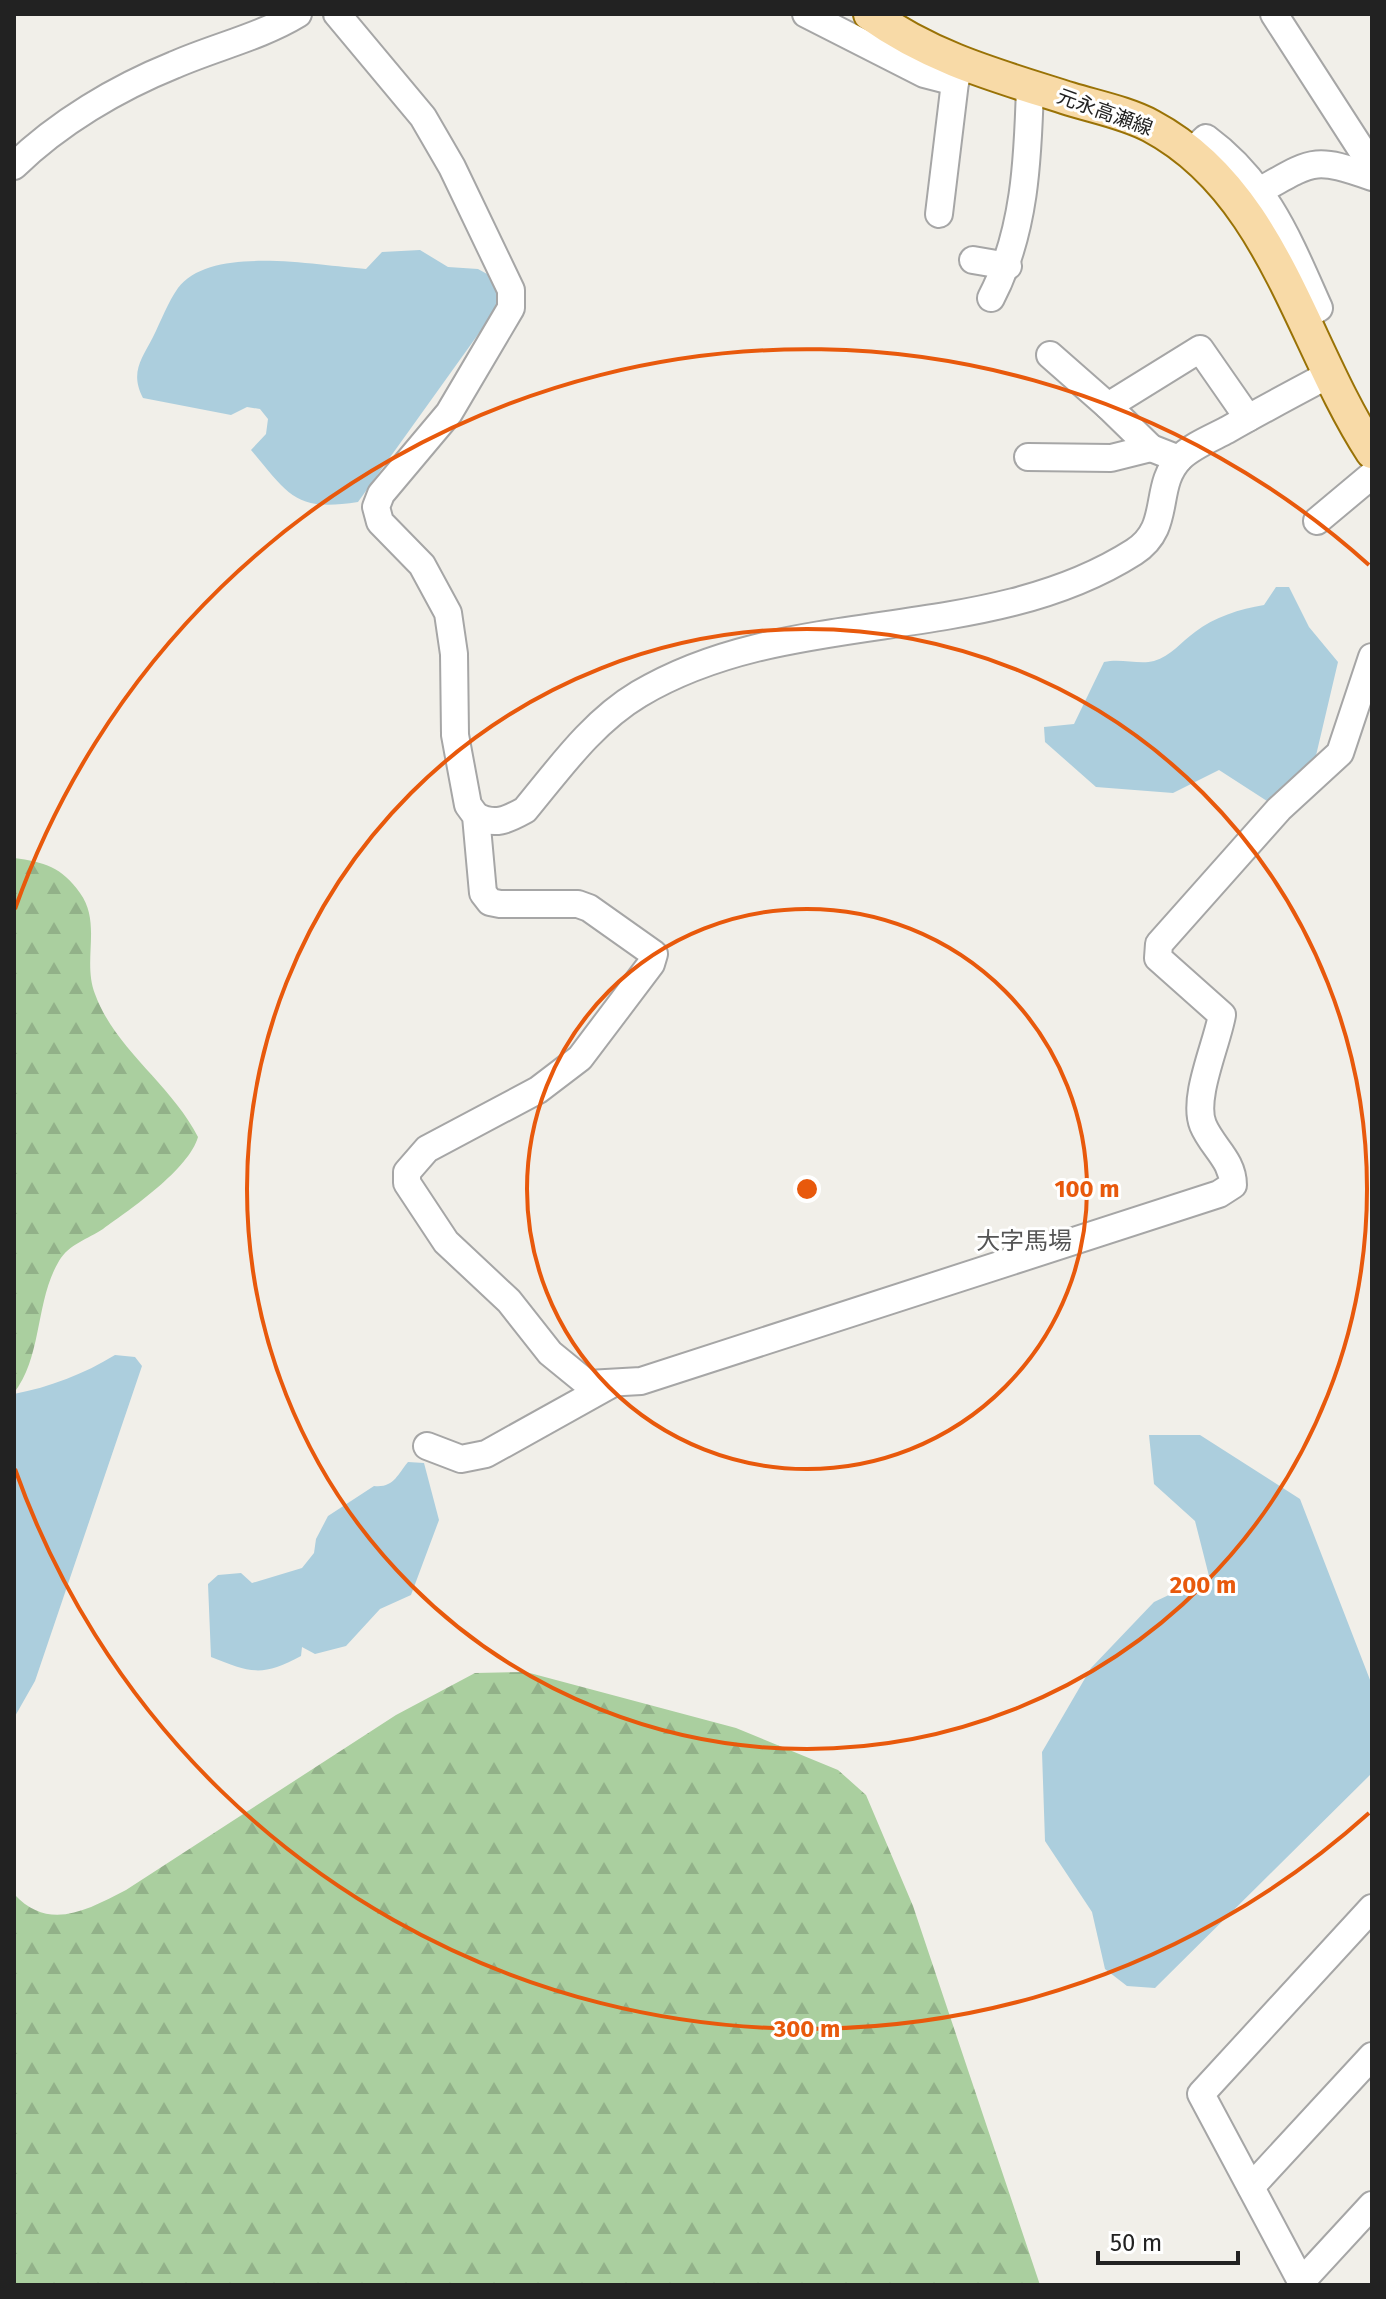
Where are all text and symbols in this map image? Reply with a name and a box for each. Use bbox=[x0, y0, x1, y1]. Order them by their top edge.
street label: 元永高瀬線 bbox=[1054, 84, 1156, 140]
centre of rings bbox=[793, 1175, 821, 1203]
text: 100 m bbox=[1054, 1175, 1120, 1203]
district label: 大字馬場 bbox=[976, 1227, 1072, 1255]
text: 200 m bbox=[1170, 1571, 1236, 1599]
text: 300 m bbox=[773, 2015, 840, 2043]
scale bar bbox=[1098, 2215, 1238, 2265]
text: 50 m bbox=[1110, 2229, 1162, 2257]

